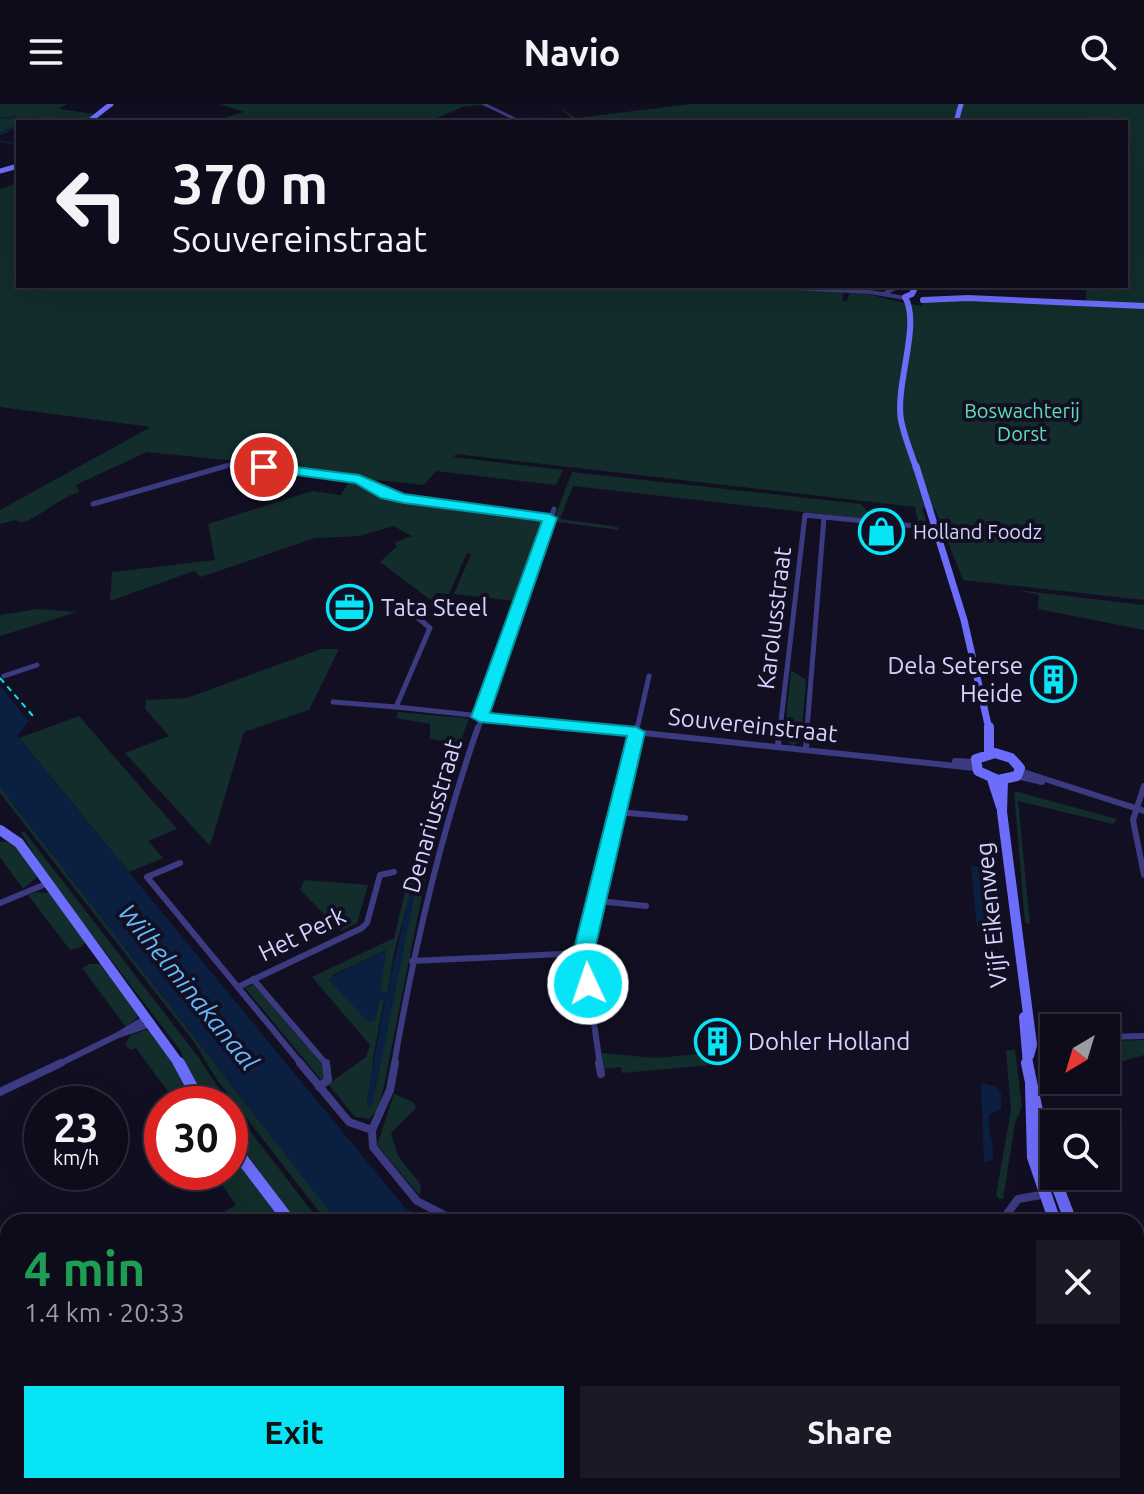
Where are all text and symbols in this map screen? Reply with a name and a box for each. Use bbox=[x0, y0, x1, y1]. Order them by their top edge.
icon: menu bbox=[24, 30, 68, 74]
icon: search bbox=[1076, 30, 1120, 74]
text: Navio bbox=[524, 32, 620, 73]
icon: left bbox=[40, 152, 144, 256]
text: 370 m bbox=[172, 152, 328, 215]
text: Souvereinstraat bbox=[172, 218, 427, 259]
park label: Boswachterij Dorst bbox=[964, 399, 1080, 445]
pin bbox=[230, 433, 298, 501]
icon: arrive bbox=[242, 445, 286, 489]
shop icon: Holland Foodz bbox=[858, 507, 906, 555]
place label: Holland Foodz bbox=[913, 520, 1042, 543]
street label: Karolusstraat bbox=[752, 545, 796, 691]
office icon: Tata Steel bbox=[326, 583, 374, 631]
place label: Tata Steel bbox=[381, 594, 488, 621]
place label: Dela Seterse Heide bbox=[887, 652, 1023, 707]
building icon: Dela Seterse Heide bbox=[1030, 655, 1078, 703]
street label: Souvereinstraat bbox=[667, 703, 840, 747]
street label: Denariusstraat bbox=[397, 736, 467, 896]
street label: Vijf Eikenweg bbox=[970, 841, 1012, 989]
water label: Wilhelminakanaal bbox=[113, 898, 265, 1076]
street label: Het Perk bbox=[254, 901, 350, 967]
position arrow bbox=[546, 942, 630, 1026]
north arrow bbox=[1040, 1014, 1120, 1094]
map controls bbox=[1040, 1014, 1120, 1190]
building icon: Dohler Holland bbox=[693, 1017, 741, 1065]
place label: Dohler Holland bbox=[748, 1028, 910, 1055]
speed limit sign: 30 bbox=[144, 1086, 248, 1190]
text: 23 bbox=[53, 1105, 99, 1150]
button: search bbox=[1040, 1110, 1120, 1190]
text: km/h bbox=[53, 1146, 99, 1169]
button: close bbox=[1036, 1240, 1120, 1324]
text: 4 min bbox=[24, 1241, 145, 1295]
text: 1.4 km · 20:33 bbox=[24, 1298, 185, 1327]
button: Exit bbox=[24, 1386, 564, 1478]
button: Share bbox=[580, 1386, 1120, 1478]

